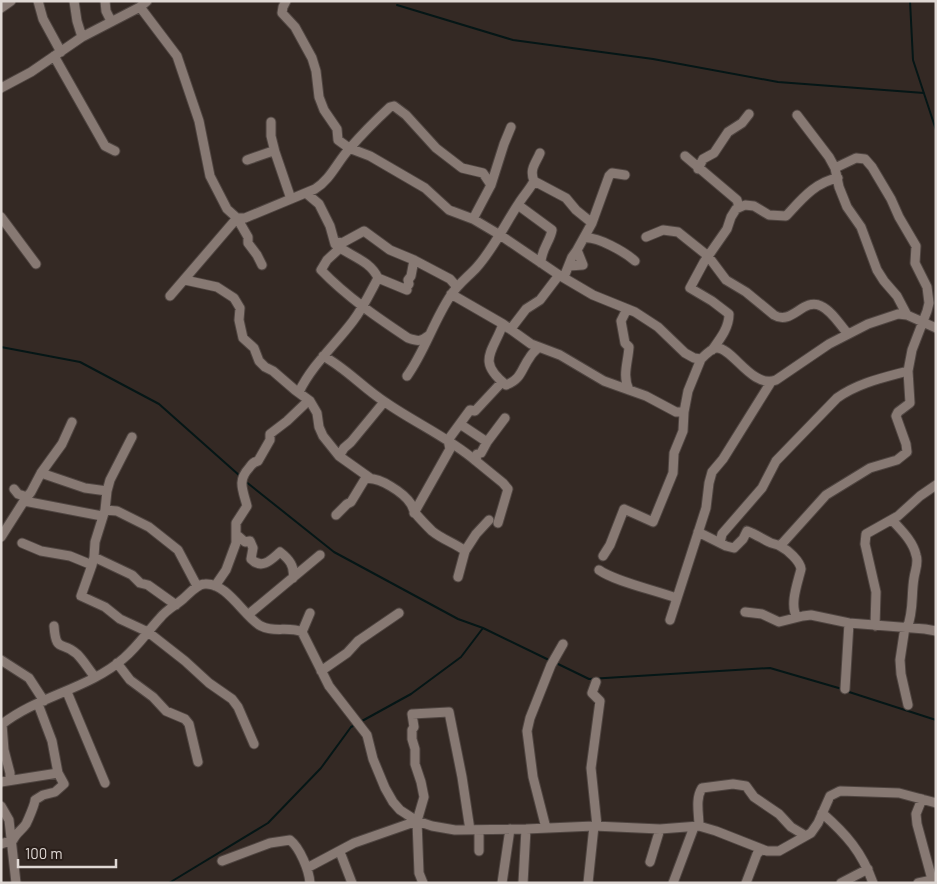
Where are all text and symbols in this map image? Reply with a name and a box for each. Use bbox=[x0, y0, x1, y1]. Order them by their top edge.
scale bar bbox=[18, 836, 115, 868]
text: 100 m bbox=[25, 844, 63, 862]

